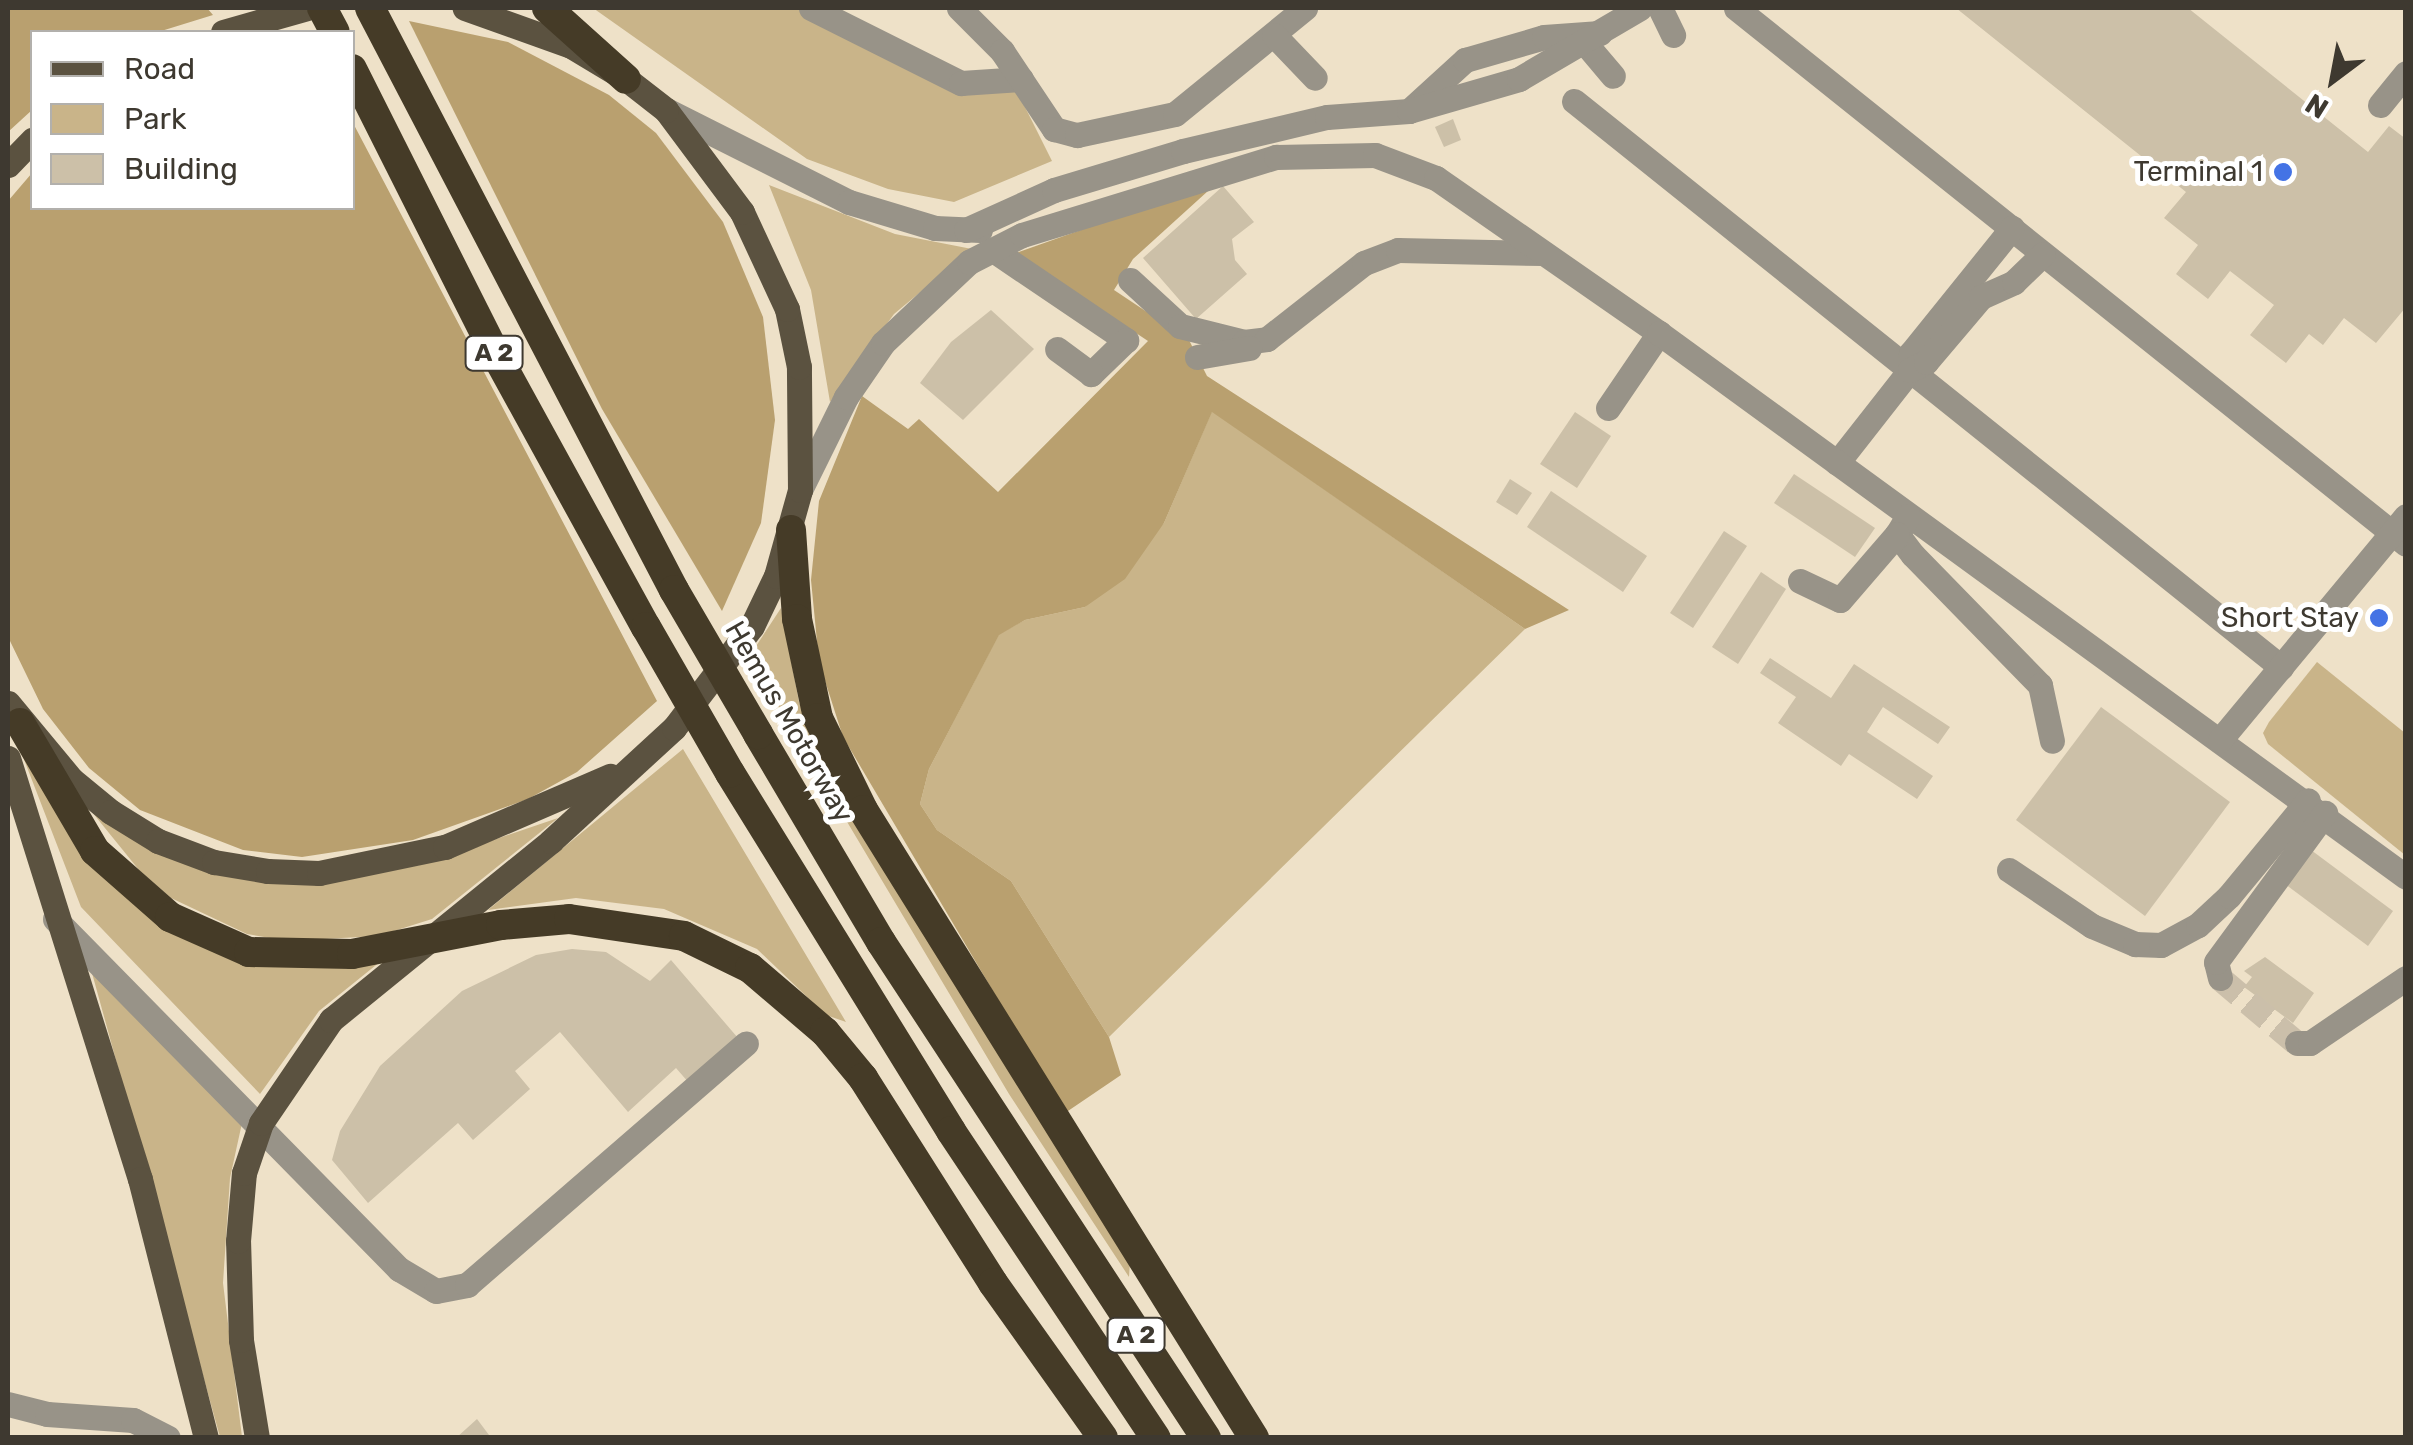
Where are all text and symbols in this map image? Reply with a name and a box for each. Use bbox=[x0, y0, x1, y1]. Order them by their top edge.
legend bbox=[30, 30, 355, 210]
north arrow bbox=[2283, 30, 2383, 130]
text: Road bbox=[124, 51, 195, 87]
text: N bbox=[2300, 87, 2334, 125]
text: Park bbox=[124, 101, 186, 137]
text: Building bbox=[124, 151, 238, 187]
place label: Terminal 1 bbox=[2133, 155, 2263, 189]
marker: Terminal 1 bbox=[2272, 161, 2294, 183]
road number: A 2 bbox=[464, 333, 524, 373]
place label: Short Stay bbox=[2221, 601, 2359, 635]
marker: Short Stay bbox=[2368, 607, 2390, 629]
street label: Hemus Motorway bbox=[718, 615, 860, 829]
road number: A 2 bbox=[1106, 1315, 1166, 1355]

